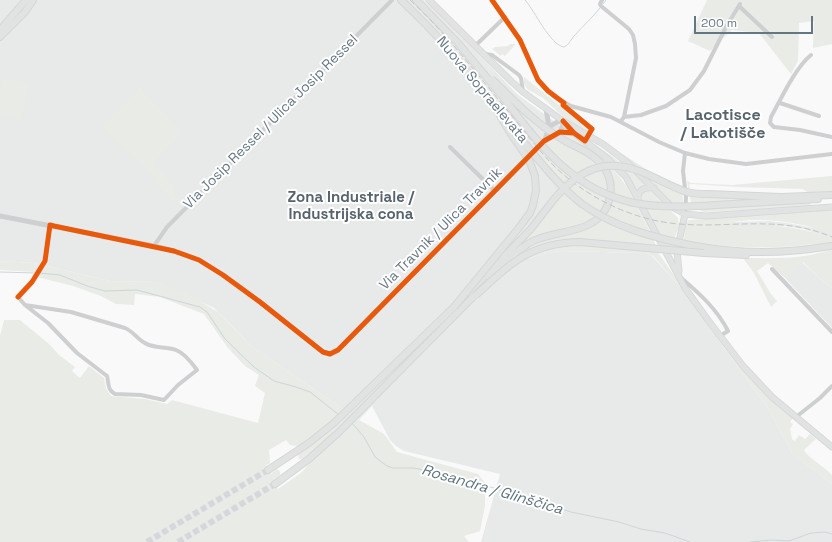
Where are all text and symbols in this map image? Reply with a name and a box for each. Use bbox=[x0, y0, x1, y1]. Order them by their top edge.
scale bar bbox=[696, 8, 815, 34]
text: 200 m bbox=[701, 15, 737, 31]
street label: Via Josip Ressel / Ulica Josip Ressel bbox=[180, 31, 362, 213]
street label: Nuova Sopraelevata bbox=[433, 33, 531, 147]
district label: Lacotisce / Lakotišče bbox=[681, 106, 765, 144]
street label: Via Travnik / Ulica Travnik bbox=[376, 164, 506, 294]
district label: Zona Industriale / Industrijska cona bbox=[288, 189, 414, 224]
water label: Rosandra / Glinščica bbox=[419, 461, 565, 519]

